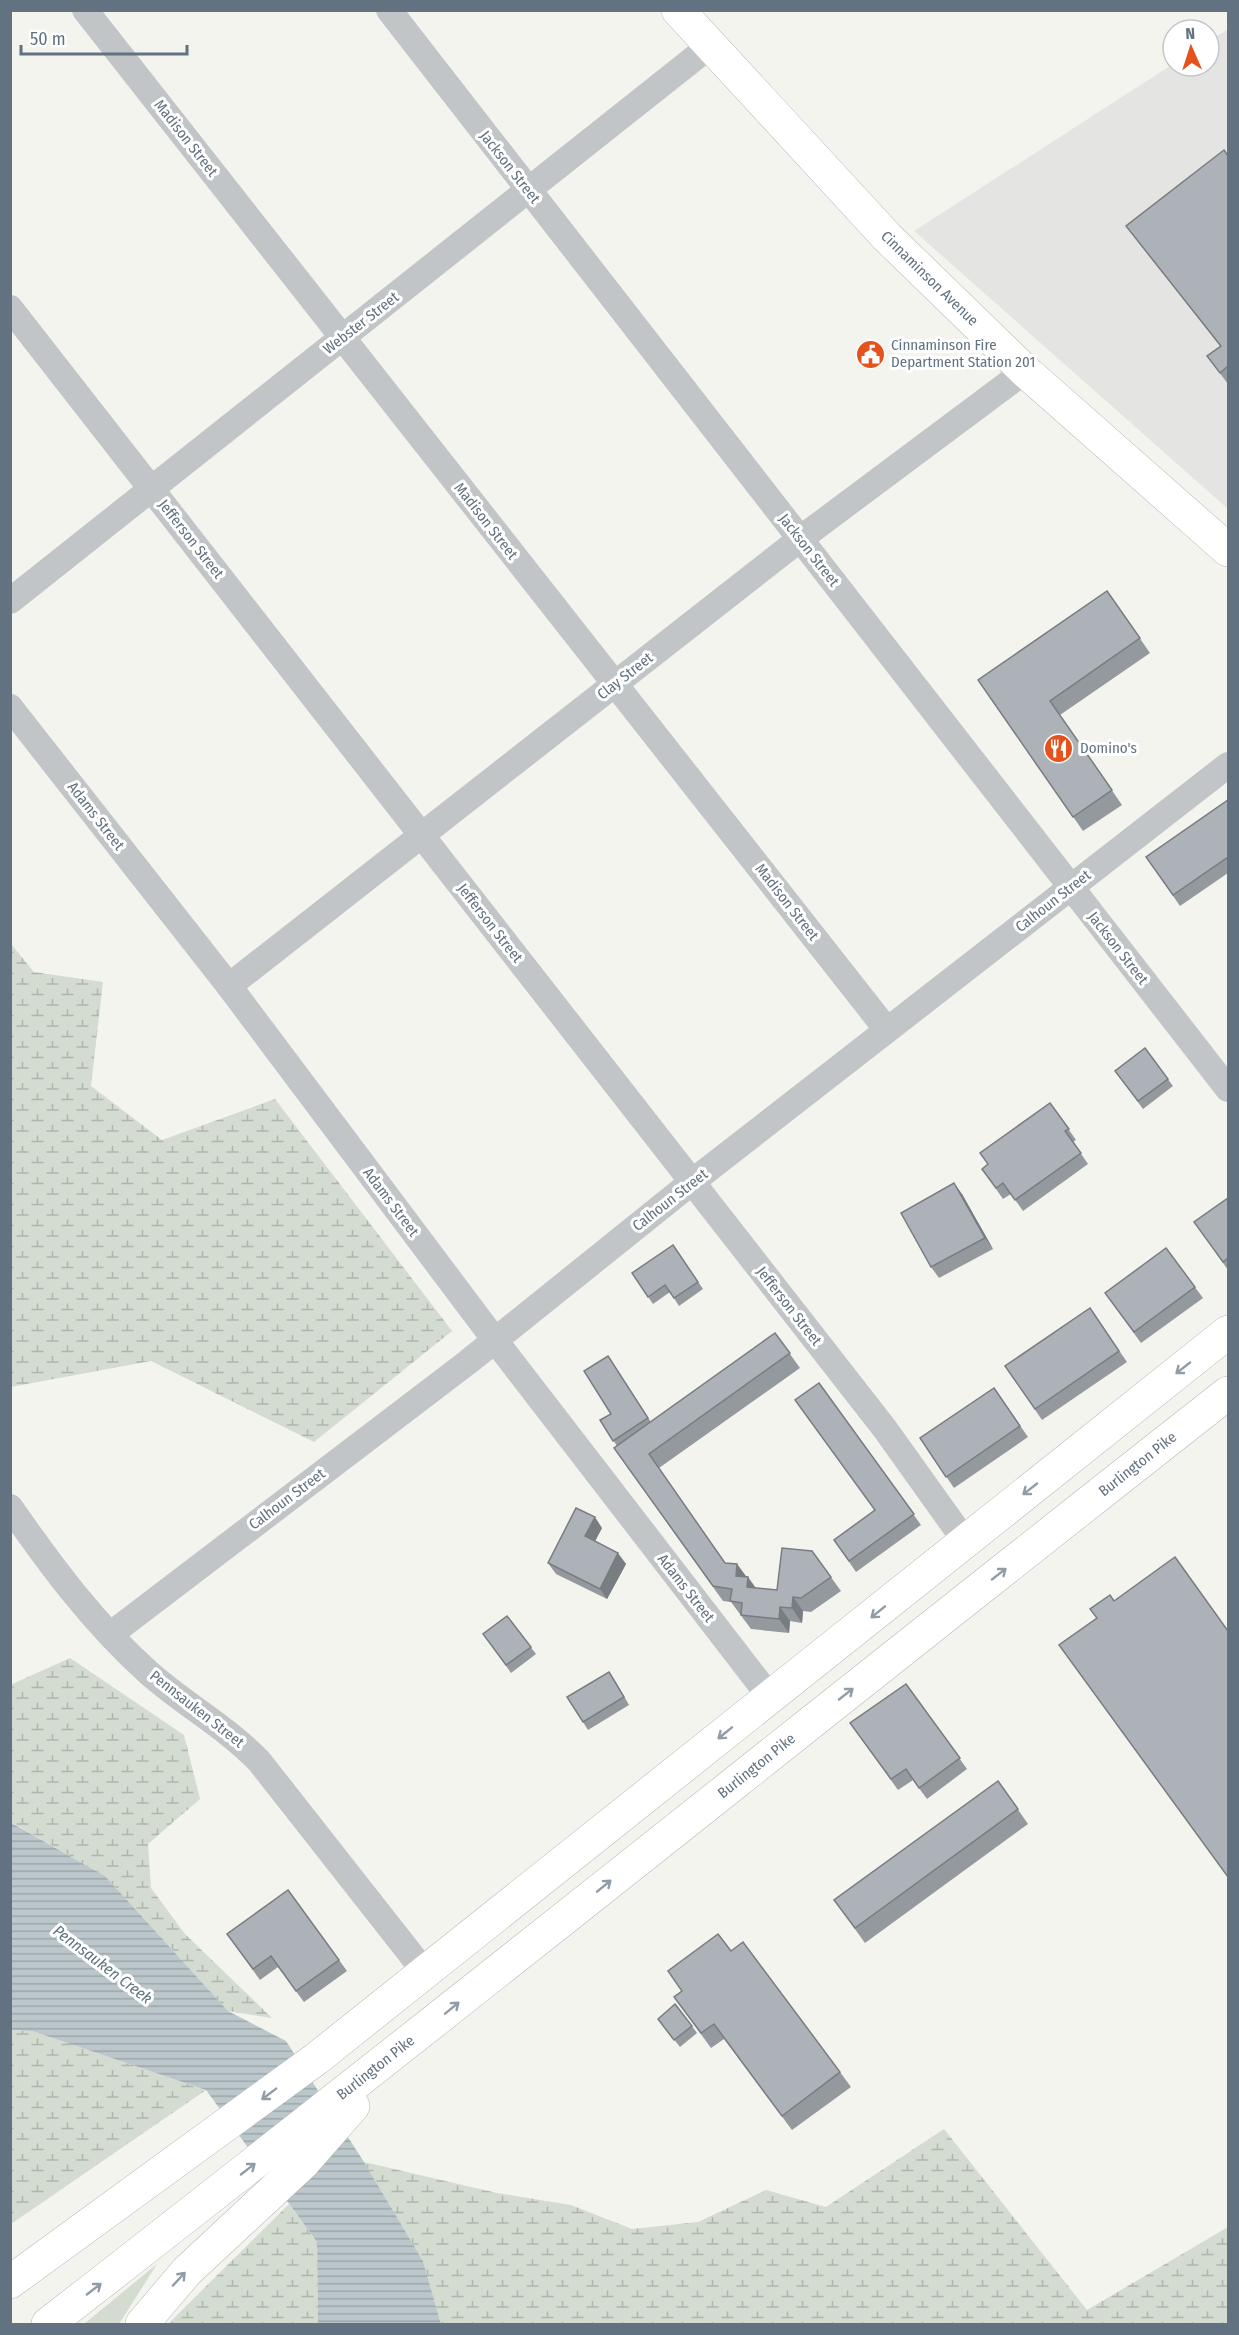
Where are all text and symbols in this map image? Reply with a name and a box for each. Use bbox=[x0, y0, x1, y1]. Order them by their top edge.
scale bar bbox=[21, 18, 188, 56]
north arrow bbox=[1161, 18, 1221, 78]
text: N bbox=[1185, 24, 1196, 43]
text: 50 m bbox=[30, 28, 66, 50]
street label: Madison Street bbox=[150, 96, 222, 180]
street label: Jackson Street bbox=[476, 127, 544, 207]
street label: Cinnaminson Avenue bbox=[877, 227, 982, 330]
street label: Webster Street bbox=[320, 288, 402, 358]
place label: Cinnaminson Fire Department Station 201 bbox=[891, 336, 1035, 371]
public building icon: Cinnaminson Fire Department Station 201 bbox=[854, 338, 886, 370]
street label: Madison Street bbox=[450, 479, 522, 563]
street label: Jefferson Street bbox=[154, 496, 228, 582]
street label: Jackson Street bbox=[775, 510, 843, 590]
street label: Clay Street bbox=[594, 649, 656, 703]
restaurant icon: Domino's bbox=[1043, 732, 1075, 764]
place label: Domino's bbox=[1080, 739, 1137, 757]
street label: Adams Street bbox=[64, 778, 128, 854]
street label: Madison Street bbox=[751, 860, 823, 944]
street label: Calhoun Street bbox=[1012, 866, 1094, 936]
street label: Jefferson Street bbox=[453, 880, 527, 966]
street label: Jackson Street bbox=[1084, 908, 1152, 988]
street label: Adams Street bbox=[359, 1164, 423, 1240]
street label: Calhoun Street bbox=[629, 1165, 711, 1235]
street label: Jefferson Street bbox=[752, 1263, 826, 1349]
one-way arrow bbox=[1175, 1362, 1191, 1375]
street label: Burlington Pike bbox=[1095, 1428, 1180, 1500]
street label: Calhoun Street bbox=[245, 1464, 329, 1533]
one-way arrow bbox=[1022, 1483, 1038, 1496]
street label: Adams Street bbox=[654, 1550, 718, 1626]
one-way arrow bbox=[991, 1568, 1007, 1581]
one-way arrow bbox=[870, 1605, 886, 1618]
street label: Pennsauken Street bbox=[146, 1667, 248, 1751]
one-way arrow bbox=[837, 1688, 853, 1701]
one-way arrow bbox=[718, 1727, 734, 1740]
street label: Burlington Pike bbox=[714, 1729, 799, 1802]
one-way arrow bbox=[596, 1880, 612, 1893]
water label: Pennsauken Creek bbox=[50, 1921, 156, 2008]
one-way arrow bbox=[443, 2001, 459, 2014]
street label: Burlington Pike bbox=[333, 2031, 418, 2104]
one-way arrow bbox=[261, 2088, 277, 2101]
one-way arrow bbox=[240, 2163, 256, 2176]
one-way arrow bbox=[172, 2272, 186, 2287]
one-way arrow bbox=[86, 2282, 102, 2295]

